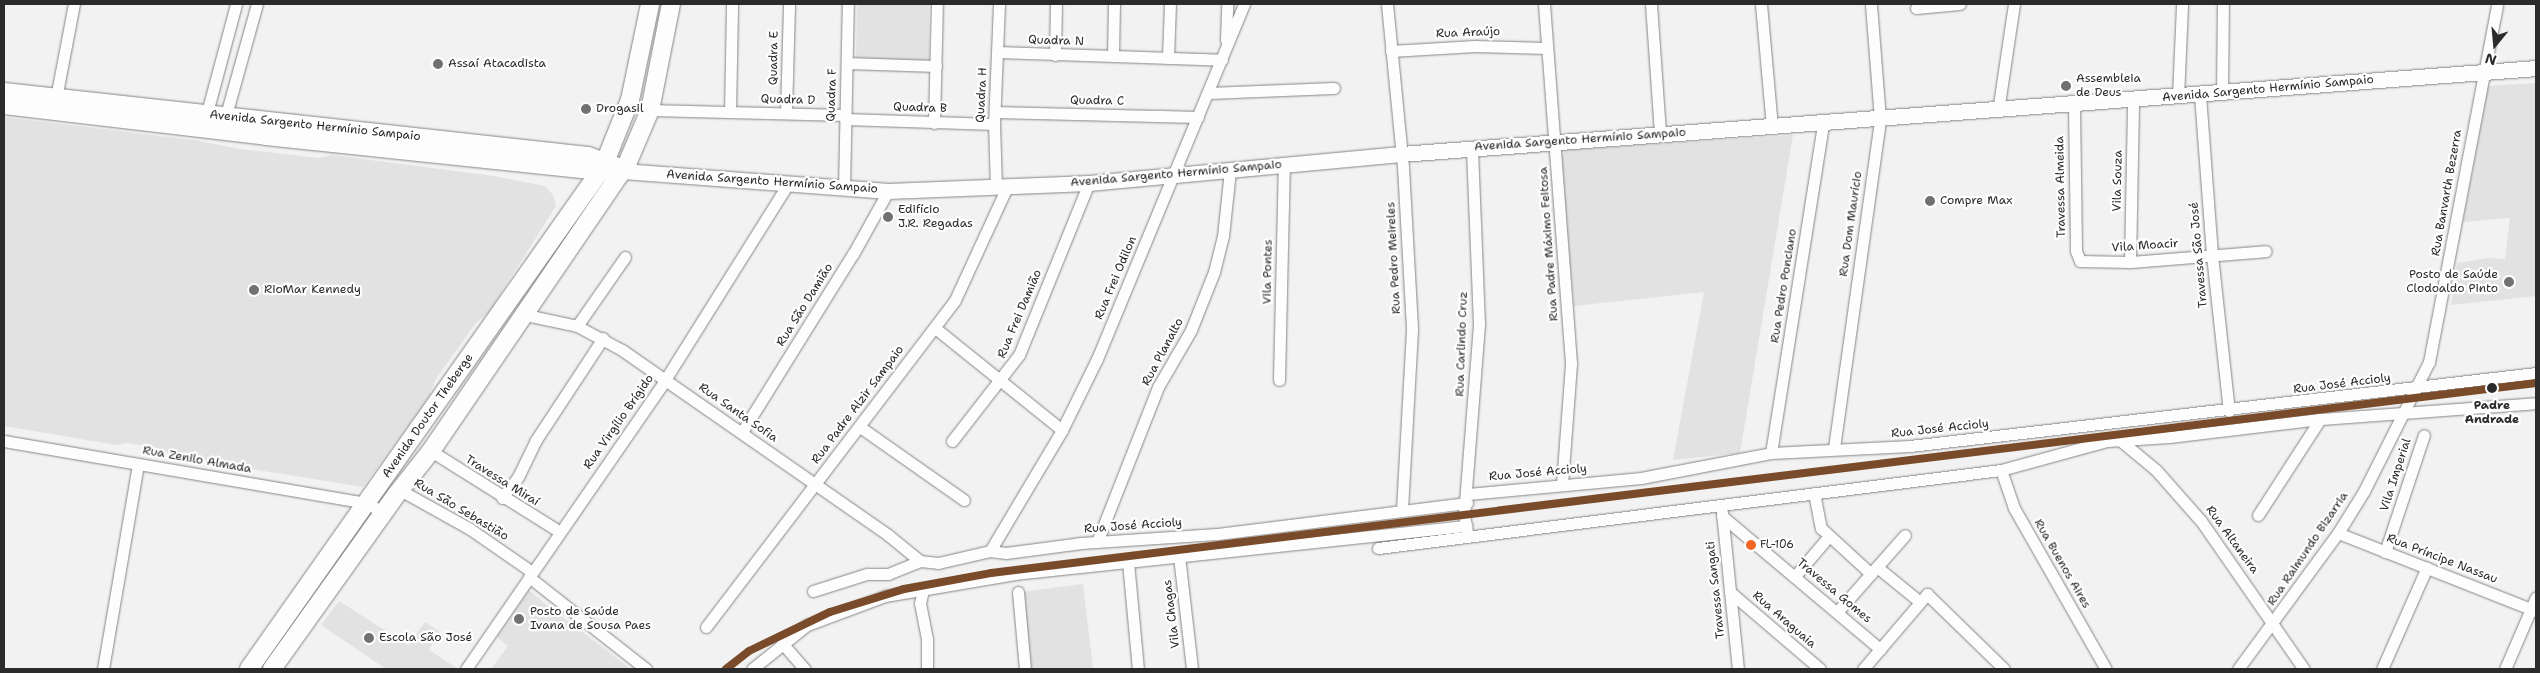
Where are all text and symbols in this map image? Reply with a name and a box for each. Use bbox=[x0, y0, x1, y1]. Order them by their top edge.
north arrow bbox=[2470, 20, 2520, 70]
street label: Rua Araújo bbox=[1436, 25, 1500, 41]
street label: Quadra E bbox=[766, 31, 782, 85]
street label: Quadra N bbox=[1028, 33, 1084, 49]
text: N bbox=[2483, 49, 2499, 70]
place label: Assaí Atacadista bbox=[448, 57, 546, 71]
marker: Assaí Atacadista bbox=[432, 58, 444, 70]
street label: Quadra H bbox=[973, 67, 991, 123]
street label: Quadra F bbox=[824, 68, 840, 122]
place label: Assembleia de Deus bbox=[2076, 72, 2141, 100]
street label: Avenida Sargento Hermínio Sampaio bbox=[2162, 73, 2374, 105]
marker: Assembleia de Deus bbox=[2060, 80, 2072, 92]
street label: Quadra D bbox=[760, 92, 816, 108]
street label: Quadra C bbox=[1070, 93, 1124, 109]
street label: Quadra B bbox=[893, 100, 947, 116]
place label: Drogasil bbox=[596, 102, 644, 116]
marker: Drogasil bbox=[580, 103, 592, 115]
street label: Avenida Sargento Hermínio Sampaio bbox=[209, 108, 421, 144]
street label: Avenida Sargento Hermínio Sampaio bbox=[1474, 125, 1686, 155]
street label: Rua Banvarth Bezerra bbox=[2429, 129, 2465, 257]
street label: Travessa Almeida bbox=[2053, 136, 2069, 238]
street label: Vila Souza bbox=[2110, 150, 2126, 212]
street label: Avenida Sargento Hermínio Sampaio bbox=[1070, 158, 1282, 190]
street label: Rua Padre Máximo Feitosa bbox=[1536, 166, 1562, 322]
street label: Avenida Sargento Hermínio Sampaio bbox=[666, 167, 878, 197]
street label: Rua Dom Maurício bbox=[1836, 170, 1866, 278]
place label: Compre Max bbox=[1940, 194, 2012, 208]
marker: Compre Max bbox=[1924, 195, 1936, 207]
street label: Travessa São José bbox=[2187, 201, 2211, 309]
street label: Rua Pedro Meireles bbox=[1384, 202, 1404, 314]
place label: Edifício J.R. Regadas bbox=[898, 203, 973, 231]
marker: Edifício J.R. Regadas bbox=[882, 211, 894, 223]
street label: Rua Pedro Ponciano bbox=[1768, 228, 1800, 344]
street label: Rua Frei Odilon bbox=[1092, 234, 1140, 322]
street label: Vila Moacir bbox=[2111, 236, 2179, 256]
street label: Vila Pontes bbox=[1260, 239, 1276, 305]
street label: Rua São Damião bbox=[774, 261, 836, 349]
street label: Rua Frei Damião bbox=[995, 268, 1045, 360]
place label: Posto de Saúde Clodoaldo Pinto bbox=[2406, 268, 2498, 296]
marker: Posto de Saúde Clodoaldo Pinto bbox=[2502, 275, 2516, 289]
place label: RioMar Kennedy bbox=[264, 283, 361, 297]
marker: RioMar Kennedy bbox=[248, 284, 260, 296]
street label: Rua Carlindo Cruz bbox=[1453, 291, 1471, 397]
street label: Rua Planalto bbox=[1139, 316, 1187, 388]
street label: Rua Padre Alzir Sampaio bbox=[809, 343, 907, 467]
street label: Avenida Doutor Theberge bbox=[380, 351, 476, 481]
street label: Rua José Accioly bbox=[2292, 371, 2392, 397]
street label: Rua Virgílio Brígido bbox=[581, 372, 657, 472]
marker: Padre Andrade bbox=[2483, 379, 2501, 397]
street label: Rua Santa Sofia bbox=[696, 380, 780, 446]
place label: Padre Andrade bbox=[2465, 399, 2519, 427]
street label: Rua José Accioly bbox=[1890, 417, 1990, 441]
street label: Vila Imperial bbox=[2377, 437, 2415, 513]
street label: Rua Zenilo Almada bbox=[141, 443, 253, 477]
street label: Travessa Miraí bbox=[462, 453, 542, 509]
street label: Rua José Accioly bbox=[1488, 462, 1588, 484]
street label: Rua São Sebastião bbox=[411, 476, 511, 544]
street label: Rua Raimundo Bizarria bbox=[2265, 489, 2351, 609]
street label: Rua Altaneira bbox=[2203, 503, 2261, 577]
street label: Rua José Accioly bbox=[1084, 515, 1182, 537]
street label: Rua Buenos Aires bbox=[2031, 517, 2093, 611]
street label: Rua Príncipe Nassau bbox=[2384, 531, 2500, 587]
place label: FL-106 bbox=[1760, 538, 1794, 552]
street label: Travessa Sangati bbox=[1704, 540, 1728, 640]
marker: FL-106 bbox=[1746, 540, 1756, 550]
street label: Travessa Gomes bbox=[1794, 556, 1874, 626]
street label: Vila Chagas bbox=[1161, 579, 1183, 649]
street label: Rua Araguaia bbox=[1749, 589, 1819, 651]
place label: Posto de Saúde Ivana de Sousa Paes bbox=[530, 605, 651, 633]
marker: Posto de Saúde Ivana de Sousa Paes bbox=[512, 612, 526, 626]
place label: Escola São José bbox=[379, 631, 472, 645]
marker: Escola São José bbox=[363, 632, 375, 644]

